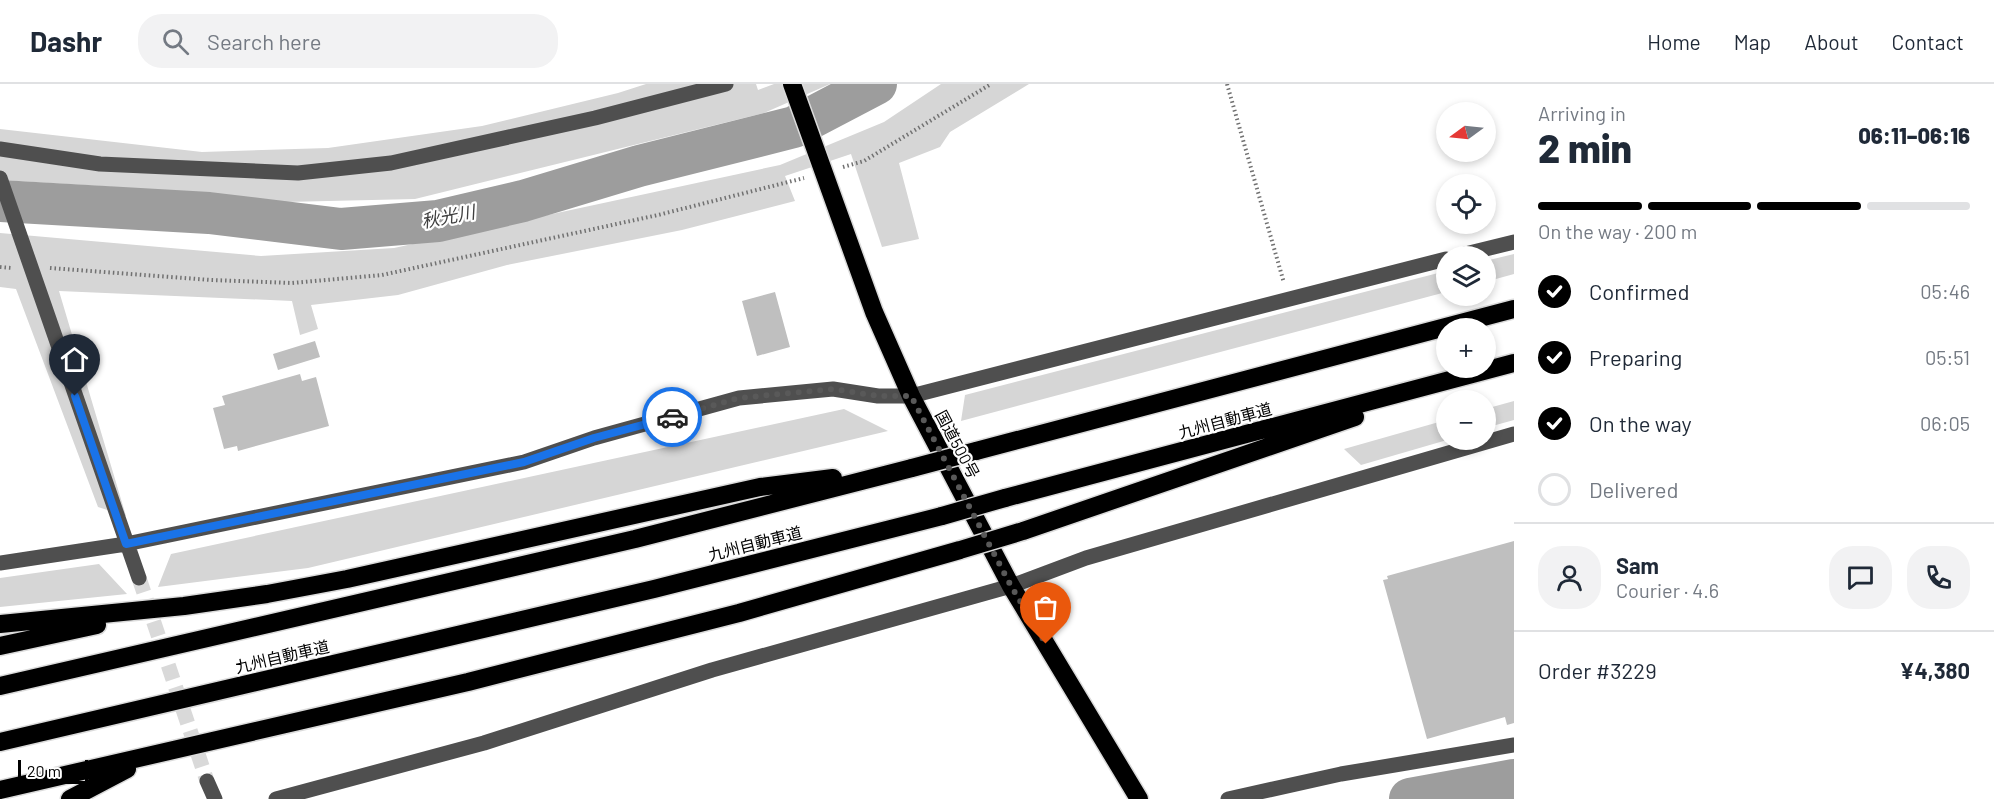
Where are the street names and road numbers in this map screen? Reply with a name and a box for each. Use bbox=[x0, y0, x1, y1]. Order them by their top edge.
street label: 九州自動車道 bbox=[1176, 398, 1274, 442]
street label: 国道500号 bbox=[932, 407, 984, 481]
street label: 九州自動車道 bbox=[706, 522, 804, 564]
street label: 九州自動車道 bbox=[233, 636, 331, 676]

